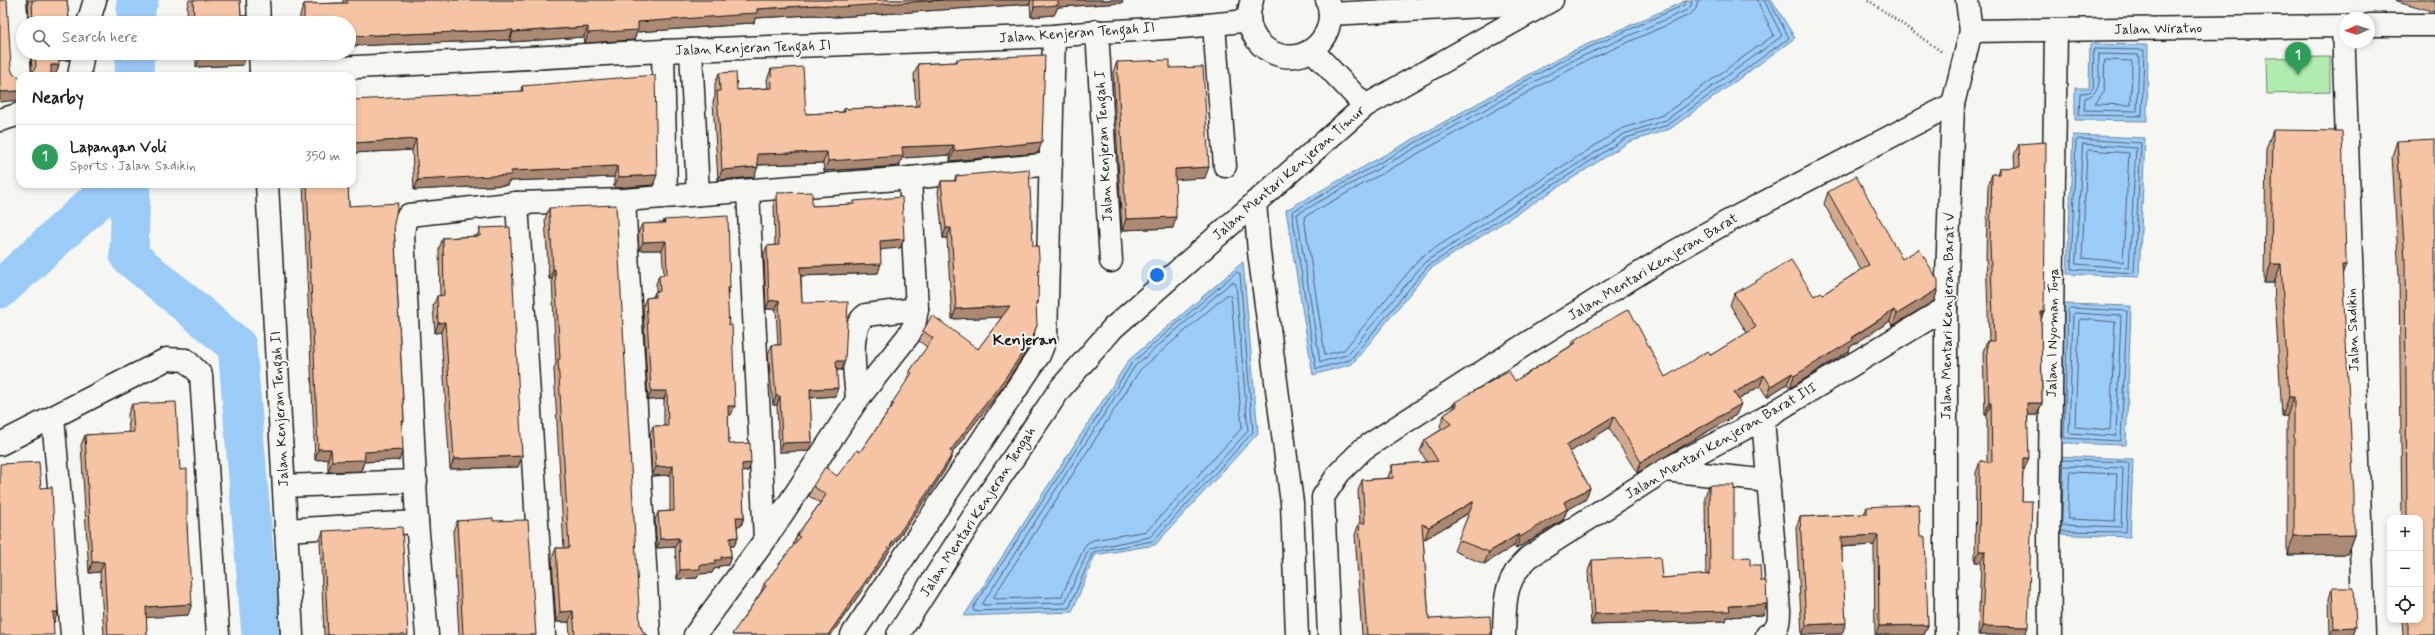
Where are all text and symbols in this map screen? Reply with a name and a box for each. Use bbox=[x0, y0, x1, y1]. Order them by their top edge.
north arrow bbox=[2339, 12, 2375, 48]
search box bbox=[16, 16, 356, 60]
street label: Jalan Kenjeran Tengah II bbox=[998, 19, 1156, 49]
street label: Jalan Wiratno bbox=[2114, 19, 2203, 39]
icon: search bbox=[30, 27, 52, 49]
text: Search here bbox=[62, 28, 138, 48]
street label: Jalan Kenjeran Tengah II bbox=[675, 36, 831, 62]
pin: 1 bbox=[2285, 42, 2311, 75]
street label: Jalan Kenjeran Tengah I bbox=[1091, 70, 1119, 222]
text: Nearby bbox=[32, 87, 84, 109]
street label: Jalan Mentari Kenjeran Timur bbox=[1209, 101, 1369, 244]
text: Lapangan Voli bbox=[70, 138, 166, 158]
text: 1 bbox=[42, 148, 48, 165]
text: 350 m bbox=[306, 148, 340, 165]
text: Sports · Jalan Sadikin bbox=[70, 158, 196, 175]
street label: Jalan Mentari Kenjeran Barat bbox=[1565, 209, 1741, 325]
street label: Jalan Mentari Kenjeran Barat V bbox=[1937, 212, 1959, 420]
your location bbox=[1147, 265, 1167, 285]
street label: Jalan I Nyoman Toya bbox=[2043, 268, 2063, 398]
street label: Jalan Sadikin bbox=[2343, 288, 2363, 372]
street label: Jalan Kenjeran Tengah II bbox=[267, 330, 295, 487]
district label: Kenjeran bbox=[993, 330, 1057, 351]
street label: Jalan Mentari Kenjeran Barat III bbox=[1622, 379, 1820, 503]
street label: Jalan Mentari Kenjeran Tengah bbox=[916, 423, 1041, 601]
map controls bbox=[2387, 515, 2423, 623]
button: + bbox=[2387, 515, 2423, 551]
button: − bbox=[2387, 551, 2423, 587]
button: locate bbox=[2387, 587, 2423, 623]

